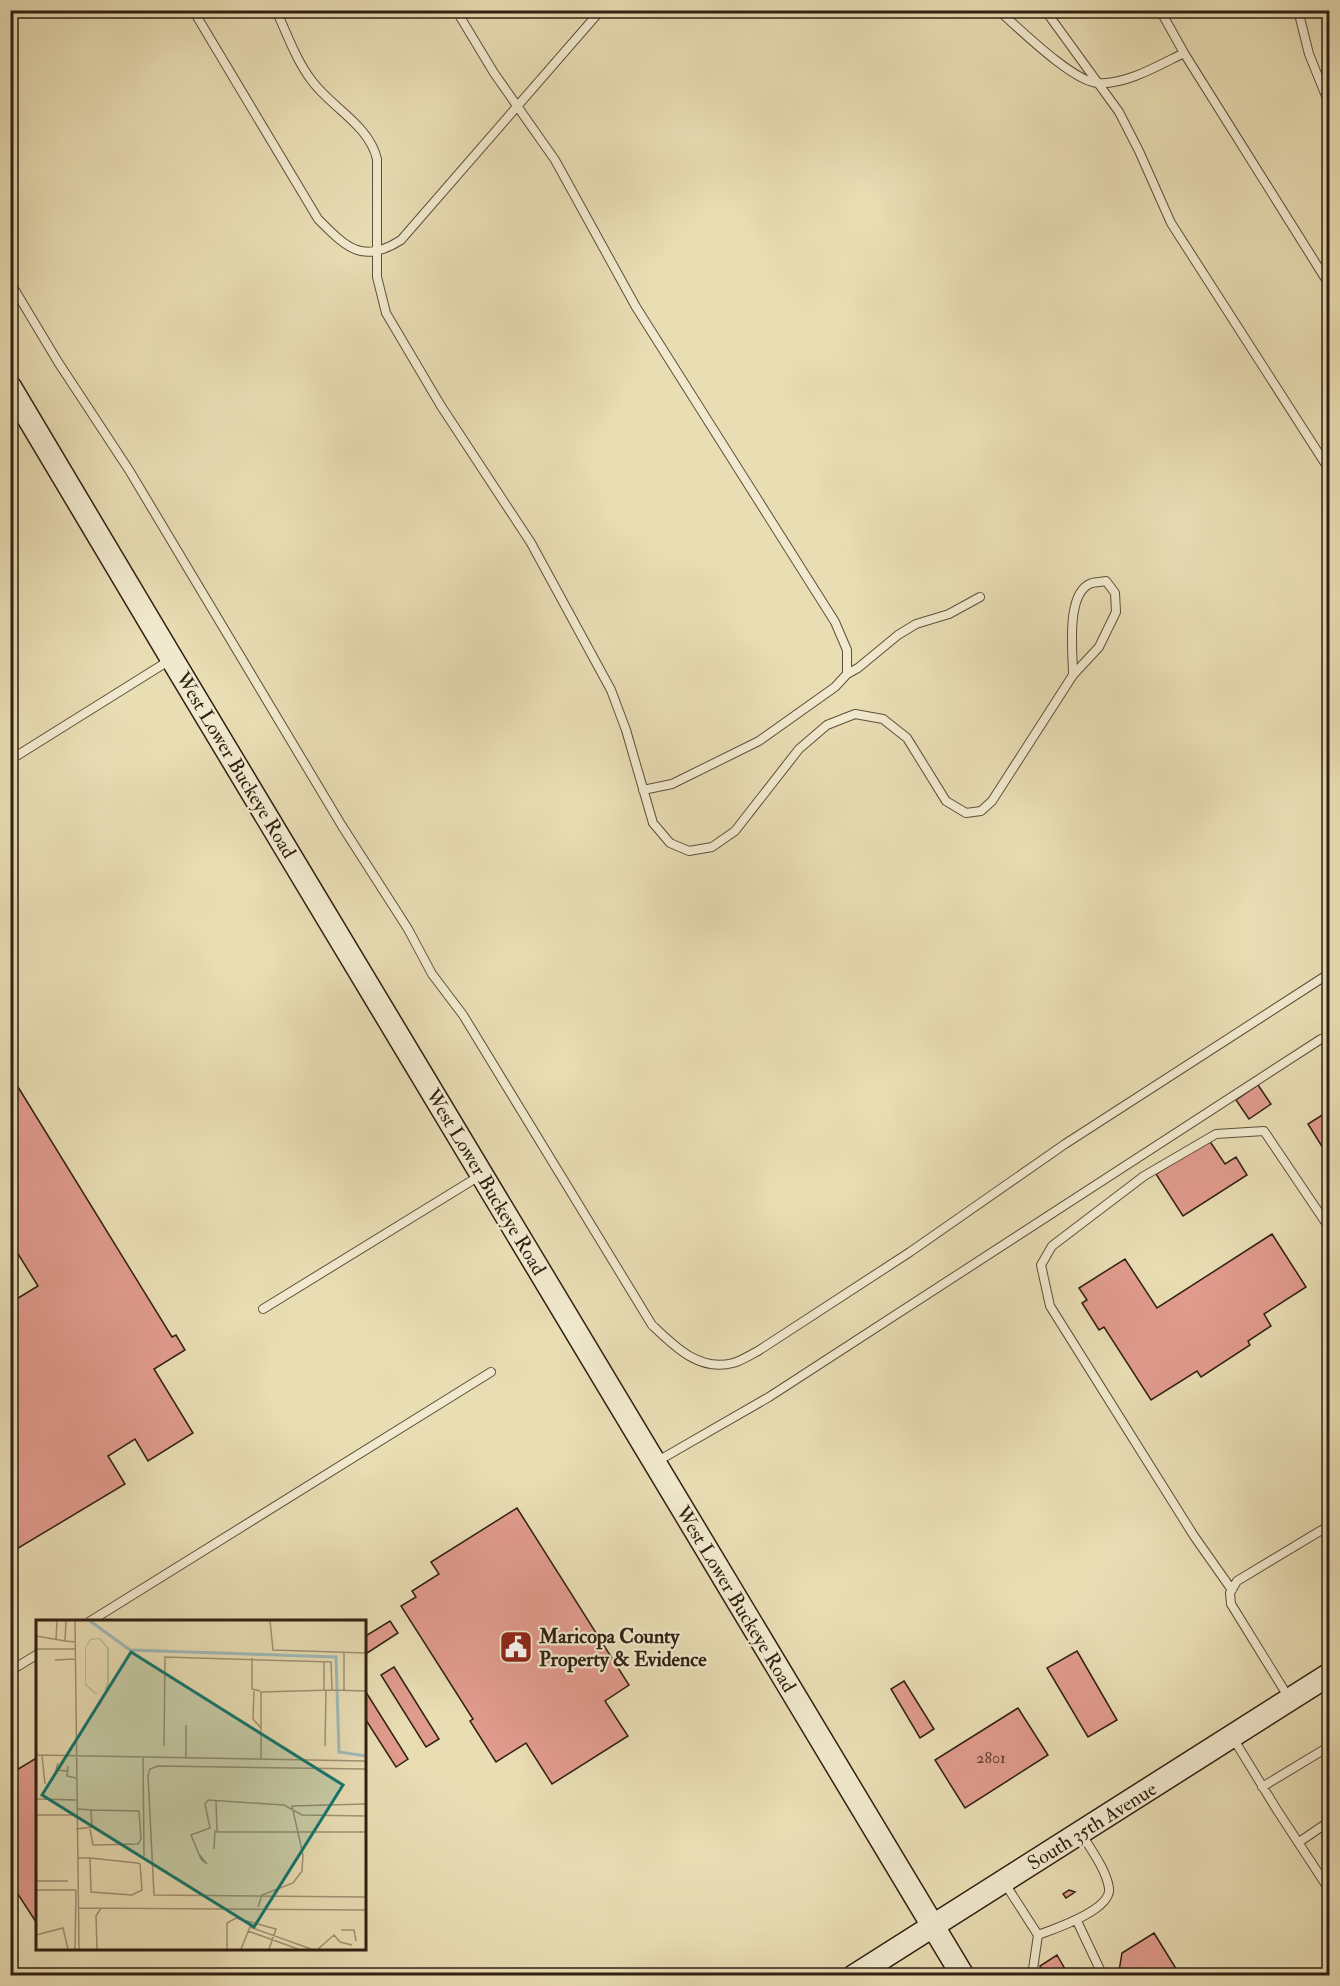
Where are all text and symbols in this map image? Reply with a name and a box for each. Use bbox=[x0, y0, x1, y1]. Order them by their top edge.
street label: West Lower Buckeye Road bbox=[170, 666, 302, 863]
street label: West Lower Buckeye Road bbox=[420, 1083, 552, 1280]
street label: West Lower Buckeye Road bbox=[670, 1500, 802, 1697]
inset map bbox=[36, 1620, 366, 1950]
place label: Maricopa County Property & Evidence bbox=[538, 1624, 707, 1673]
public building icon: Maricopa County Property & Evidence bbox=[498, 1629, 534, 1665]
house number: 2801 bbox=[976, 1748, 1006, 1768]
street label: South 35th Avenue bbox=[1023, 1776, 1161, 1876]

